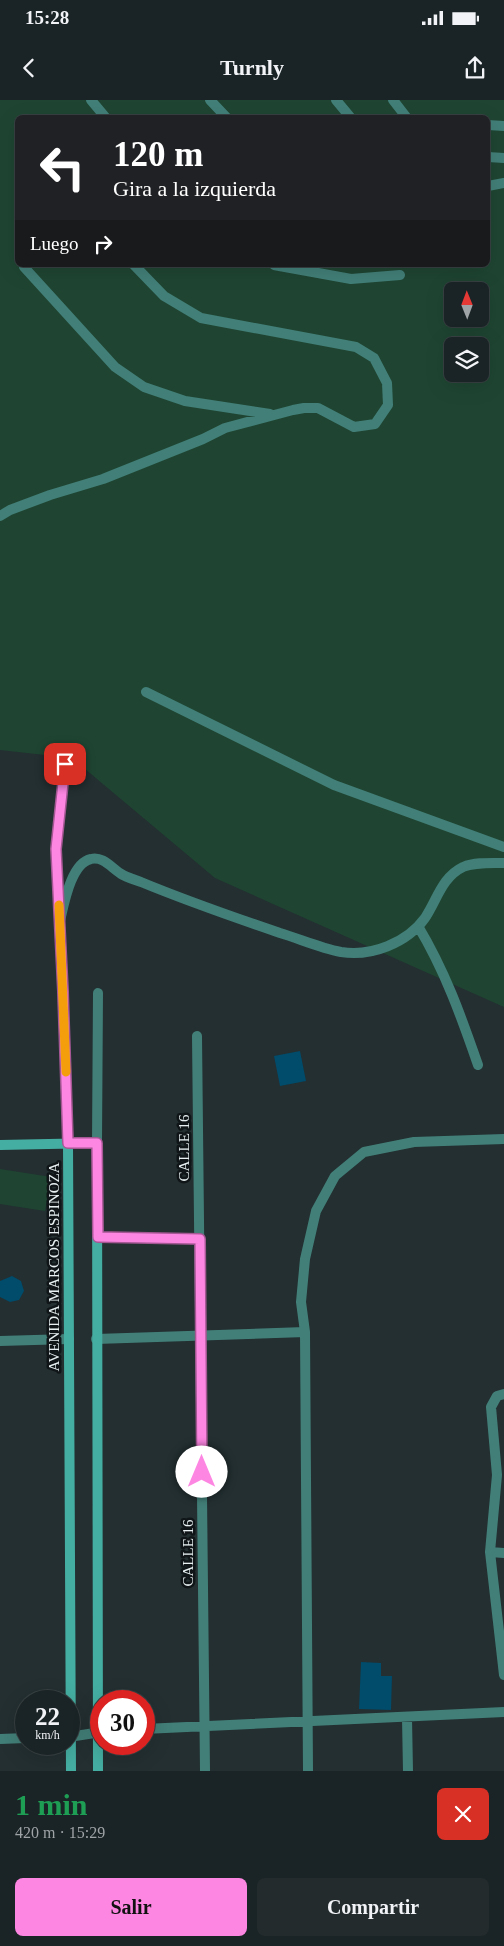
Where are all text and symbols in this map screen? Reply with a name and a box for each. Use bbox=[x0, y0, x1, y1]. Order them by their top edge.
text: 15:28 bbox=[25, 7, 69, 28]
icon: back bbox=[15, 54, 43, 82]
icon: share bbox=[461, 54, 489, 82]
text: Turnly bbox=[220, 55, 284, 80]
icon: left bbox=[30, 135, 95, 200]
text: 120 m bbox=[113, 135, 203, 174]
text: Gira a la izquierda bbox=[113, 176, 276, 201]
icon: right bbox=[89, 230, 117, 258]
text: Luego bbox=[30, 233, 79, 254]
north arrow bbox=[444, 282, 489, 328]
map controls bbox=[444, 282, 489, 382]
button: layers bbox=[444, 337, 489, 382]
pin bbox=[44, 743, 86, 785]
icon: arrive bbox=[51, 750, 79, 778]
street label: CALLE 16 bbox=[176, 1114, 192, 1182]
street label: AVENIDA MARCOS ESPINOZA bbox=[46, 1162, 62, 1371]
position arrow bbox=[175, 1445, 227, 1497]
street label: CALLE 16 bbox=[180, 1519, 196, 1587]
speed limit sign: 30 bbox=[90, 1690, 155, 1755]
text: 22 bbox=[35, 1703, 60, 1730]
text: km/h bbox=[35, 1728, 60, 1742]
text: 1 min bbox=[15, 1788, 88, 1821]
button: close bbox=[437, 1788, 489, 1840]
text: 420 m · 15:29 bbox=[15, 1824, 105, 1841]
button: Salir bbox=[15, 1878, 247, 1936]
button: Compartir bbox=[257, 1878, 489, 1936]

